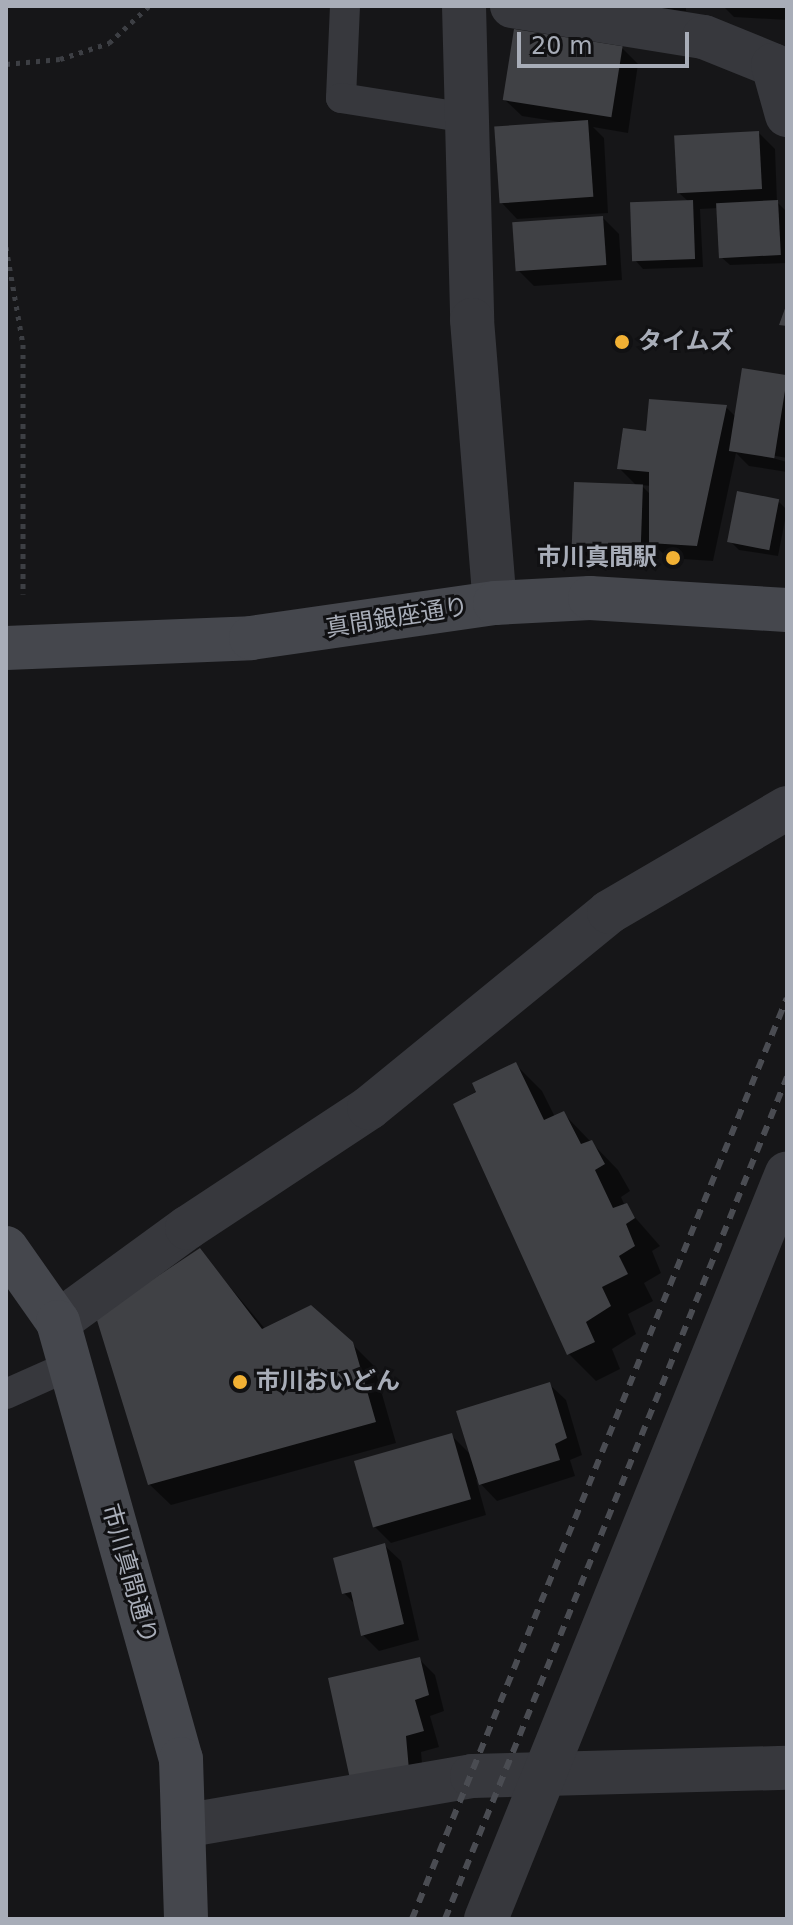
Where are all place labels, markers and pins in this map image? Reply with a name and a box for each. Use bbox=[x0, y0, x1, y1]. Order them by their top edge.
place label: タイムズ bbox=[638, 328, 734, 356]
marker: タイムズ bbox=[613, 333, 631, 351]
place label: 市川真間駅 bbox=[537, 544, 657, 572]
marker: 市川真間駅 bbox=[664, 549, 682, 567]
place label: 市川おいどん bbox=[256, 1368, 400, 1396]
marker: 市川おいどん bbox=[231, 1373, 249, 1391]

